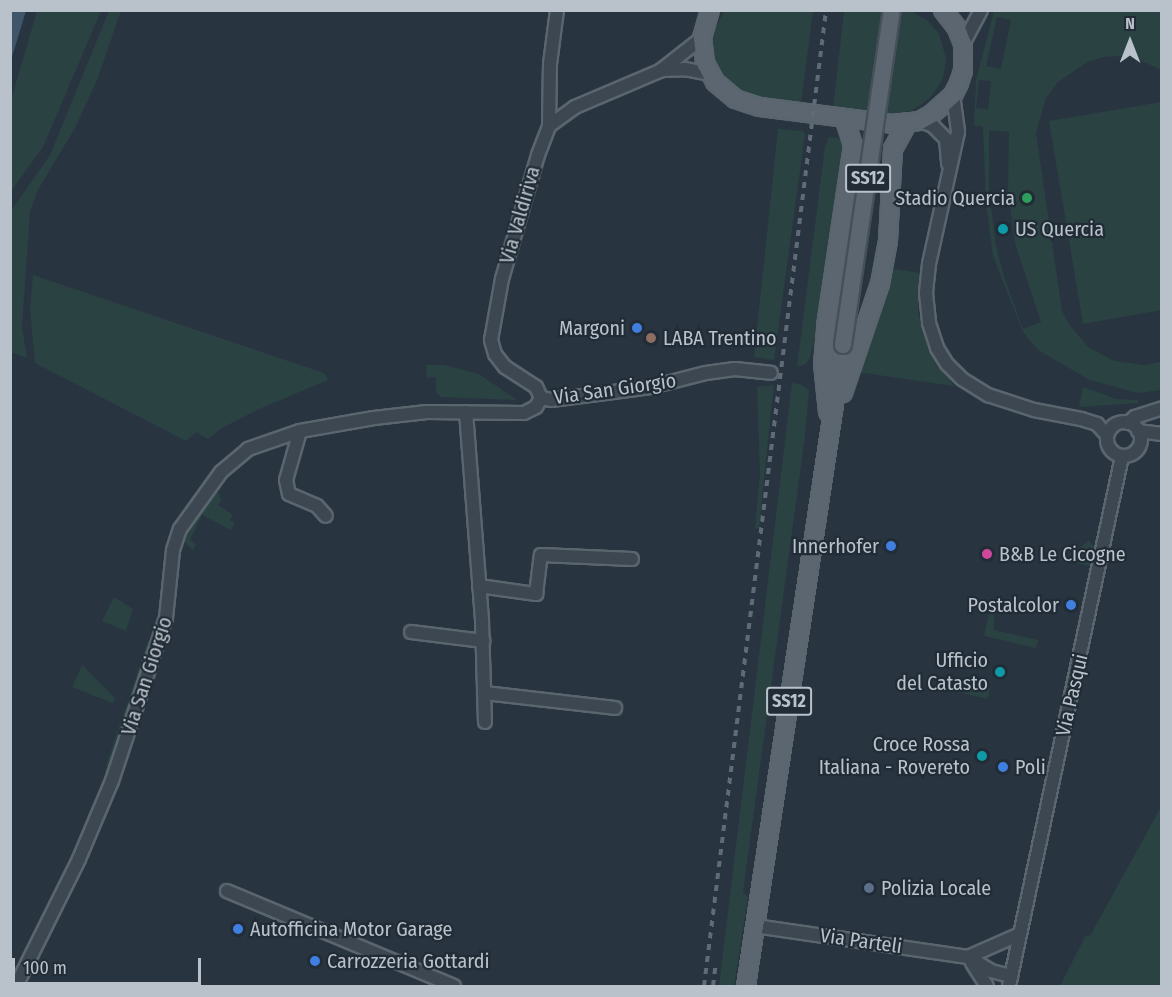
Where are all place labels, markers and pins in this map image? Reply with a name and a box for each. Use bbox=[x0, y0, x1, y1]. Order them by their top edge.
place label: Stadio Quercia bbox=[895, 186, 1015, 210]
marker: Stadio Quercia bbox=[1020, 191, 1034, 205]
place label: US Quercia bbox=[1015, 217, 1104, 241]
marker: US Quercia bbox=[996, 222, 1010, 236]
place label: Margoni bbox=[559, 316, 625, 340]
marker: Margoni bbox=[630, 321, 644, 335]
place label: LABA Trentino bbox=[663, 326, 777, 350]
marker: LABA Trentino bbox=[644, 331, 658, 345]
place label: Innerhofer bbox=[792, 534, 879, 558]
marker: Innerhofer bbox=[884, 539, 898, 553]
place label: B&B Le Cicogne bbox=[999, 542, 1126, 566]
marker: B&B Le Cicogne bbox=[980, 547, 994, 561]
place label: Postalcolor bbox=[968, 593, 1059, 617]
marker: Postalcolor bbox=[1064, 598, 1078, 612]
place label: Ufficio del Catasto bbox=[896, 648, 988, 695]
marker: Ufficio del Catasto bbox=[993, 665, 1007, 679]
place label: Croce Rossa Italiana - Rovereto bbox=[819, 732, 970, 779]
marker: Croce Rossa Italiana - Rovereto bbox=[975, 749, 989, 763]
place label: Poli bbox=[1015, 755, 1046, 779]
marker: Poli bbox=[996, 760, 1010, 774]
place label: Polizia Locale bbox=[881, 876, 991, 900]
marker: Polizia Locale bbox=[862, 881, 876, 895]
place label: Autofficina Motor Garage bbox=[250, 917, 452, 941]
marker: Autofficina Motor Garage bbox=[231, 922, 245, 936]
place label: Carrozzeria Gottardi bbox=[327, 949, 489, 973]
marker: Carrozzeria Gottardi bbox=[308, 954, 322, 968]

